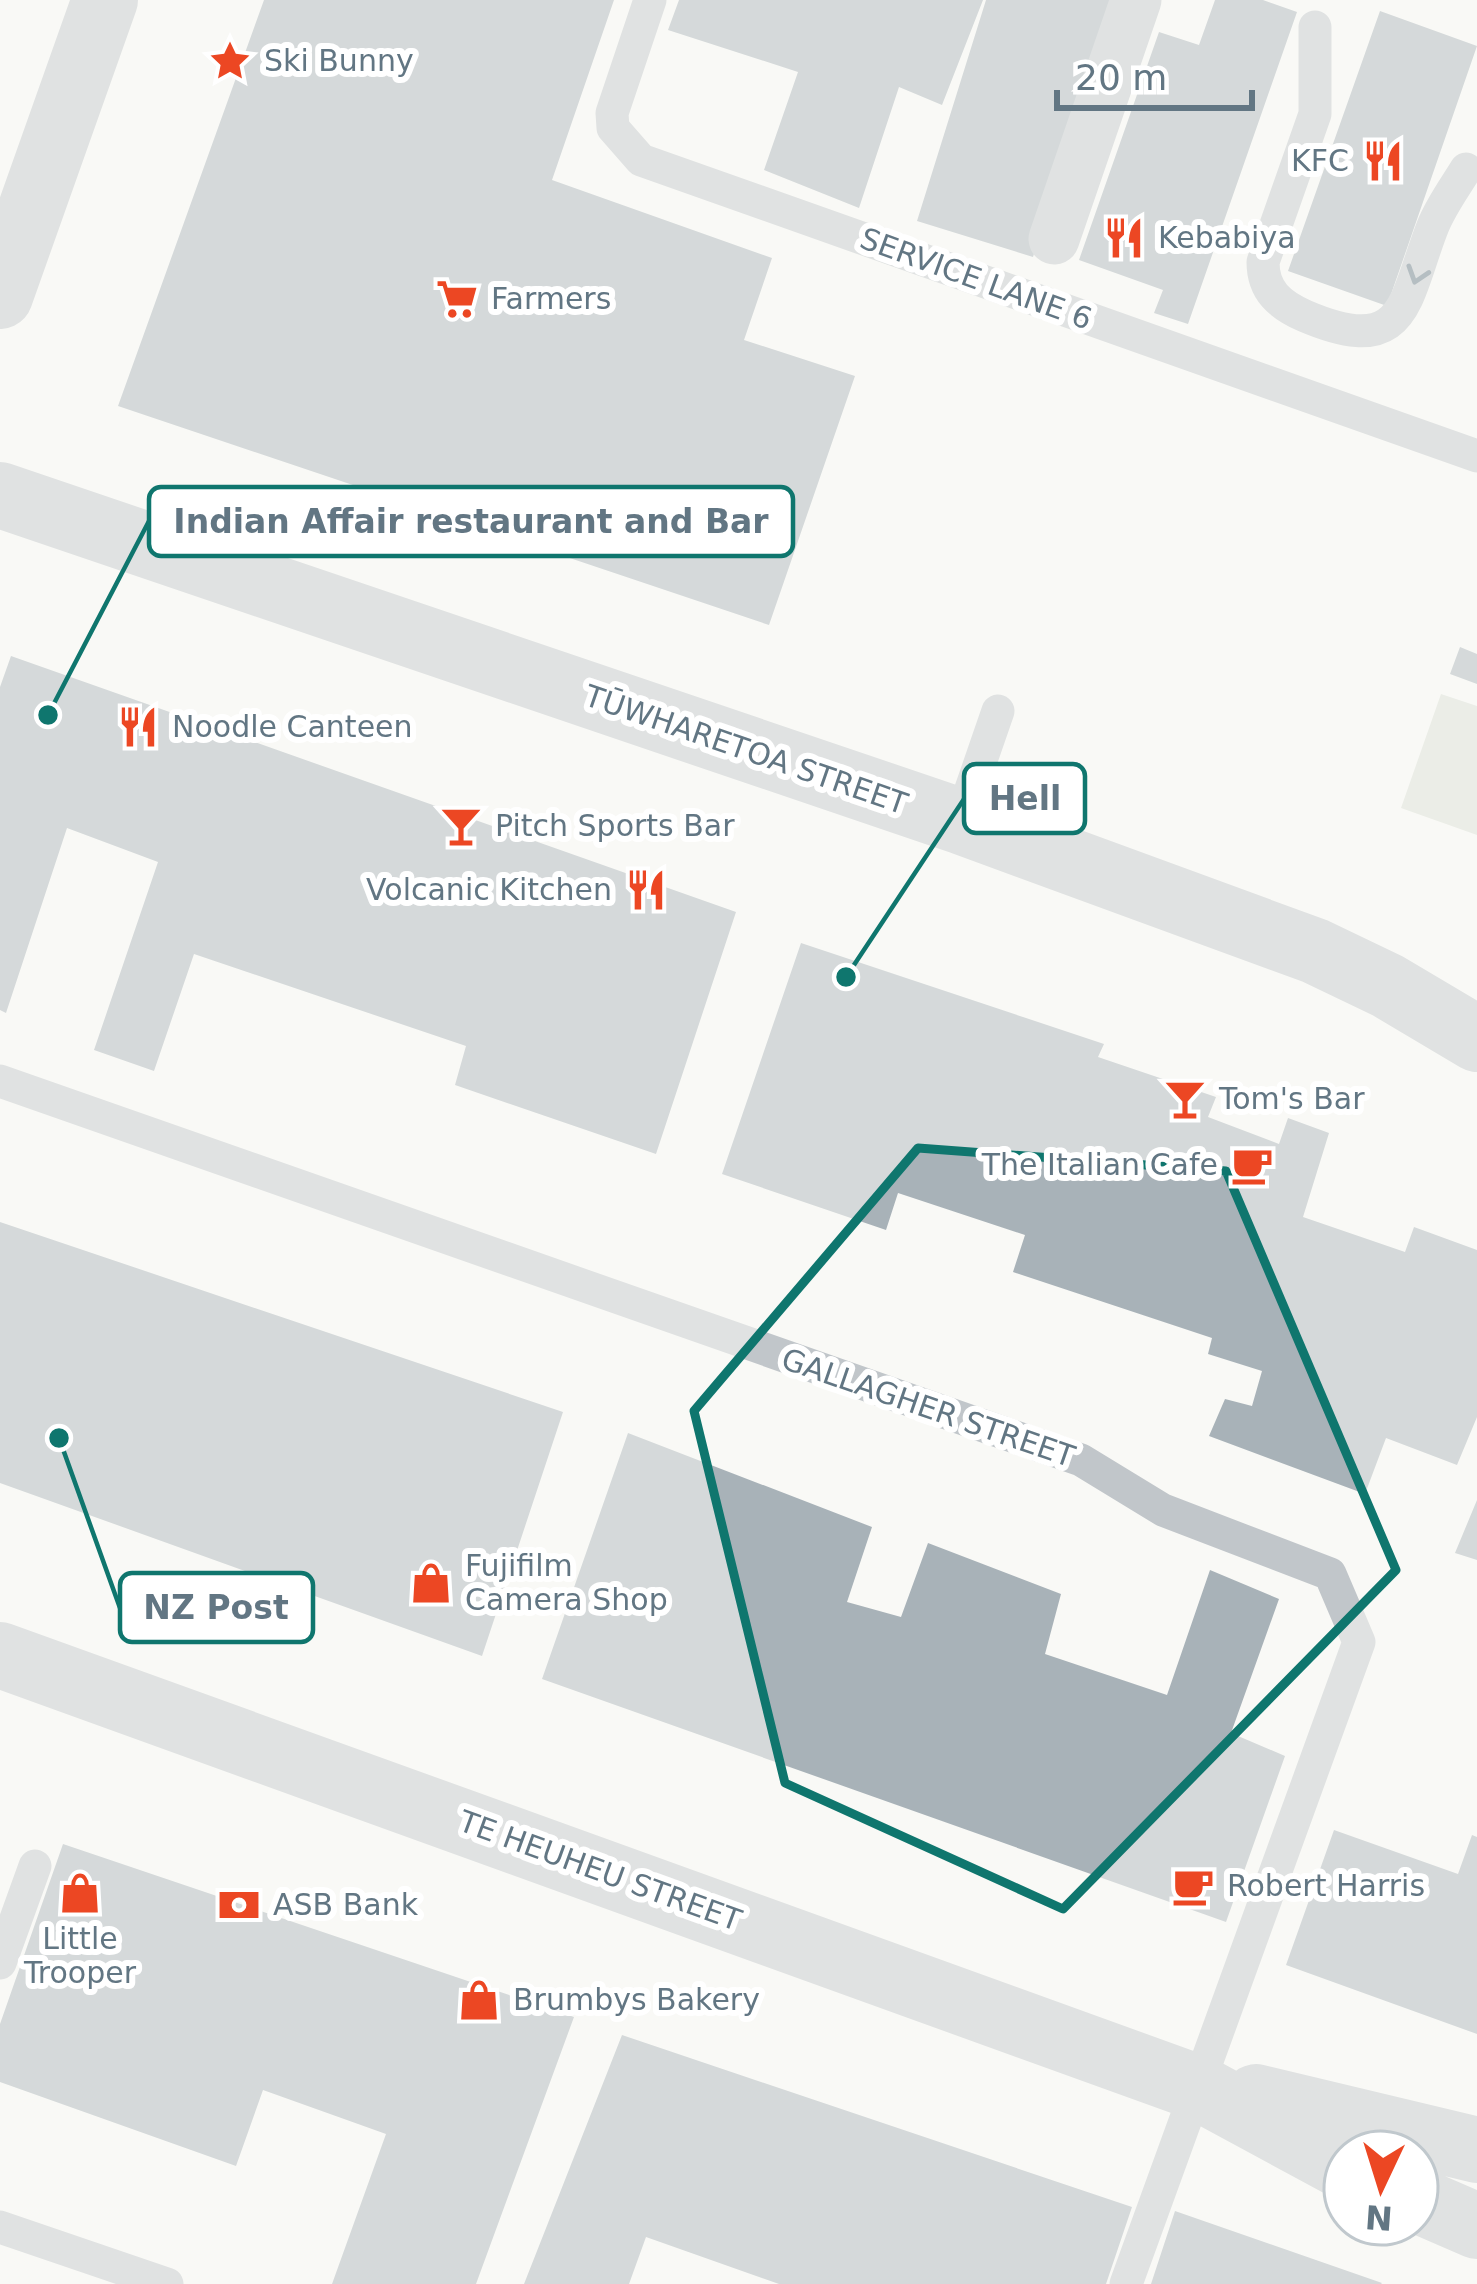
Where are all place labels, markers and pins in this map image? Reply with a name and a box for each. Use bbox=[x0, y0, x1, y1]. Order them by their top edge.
place icon: Ski Bunny bbox=[207, 38, 253, 84]
place label: Ski Bunny bbox=[264, 43, 414, 78]
restaurant icon: KFC bbox=[1360, 138, 1406, 184]
place label: KFC bbox=[1291, 143, 1349, 178]
restaurant icon: Kebabiya bbox=[1101, 215, 1147, 261]
place label: Kebabiya bbox=[1158, 220, 1296, 255]
supermarket icon: Farmers bbox=[434, 276, 480, 322]
place label: Farmers bbox=[491, 281, 611, 316]
callout: Indian Affair restaurant and Bar bbox=[149, 487, 793, 556]
restaurant icon: Noodle Canteen bbox=[115, 704, 161, 750]
place label: Noodle Canteen bbox=[172, 709, 413, 744]
callout: Hell bbox=[964, 764, 1085, 833]
bar icon: Pitch Sports Bar bbox=[438, 803, 484, 849]
place label: Pitch Sports Bar bbox=[495, 808, 735, 843]
restaurant icon: Volcanic Kitchen bbox=[623, 867, 669, 913]
place label: Volcanic Kitchen bbox=[366, 872, 612, 907]
bar icon: Tom's Bar bbox=[1162, 1076, 1208, 1122]
place label: Tom's Bar bbox=[1218, 1081, 1365, 1116]
cafe icon: The Italian Cafe bbox=[1229, 1142, 1275, 1188]
place label: The Italian Cafe bbox=[981, 1147, 1218, 1182]
place label: Fujifilm Camera Shop bbox=[465, 1548, 668, 1617]
shop icon: Fujifilm Camera Shop bbox=[408, 1560, 454, 1606]
callout: NZ Post bbox=[120, 1573, 313, 1642]
cafe icon: Robert Harris bbox=[1170, 1863, 1216, 1909]
place label: Robert Harris bbox=[1227, 1868, 1425, 1903]
shop icon: Little Trooper bbox=[57, 1870, 103, 1916]
bank icon: ASB Bank bbox=[216, 1882, 262, 1928]
place label: ASB Bank bbox=[273, 1887, 419, 1922]
place label: Little Trooper bbox=[23, 1921, 137, 1990]
shop icon: Brumbys Bakery bbox=[456, 1977, 502, 2023]
place label: Brumbys Bakery bbox=[513, 1982, 760, 2017]

